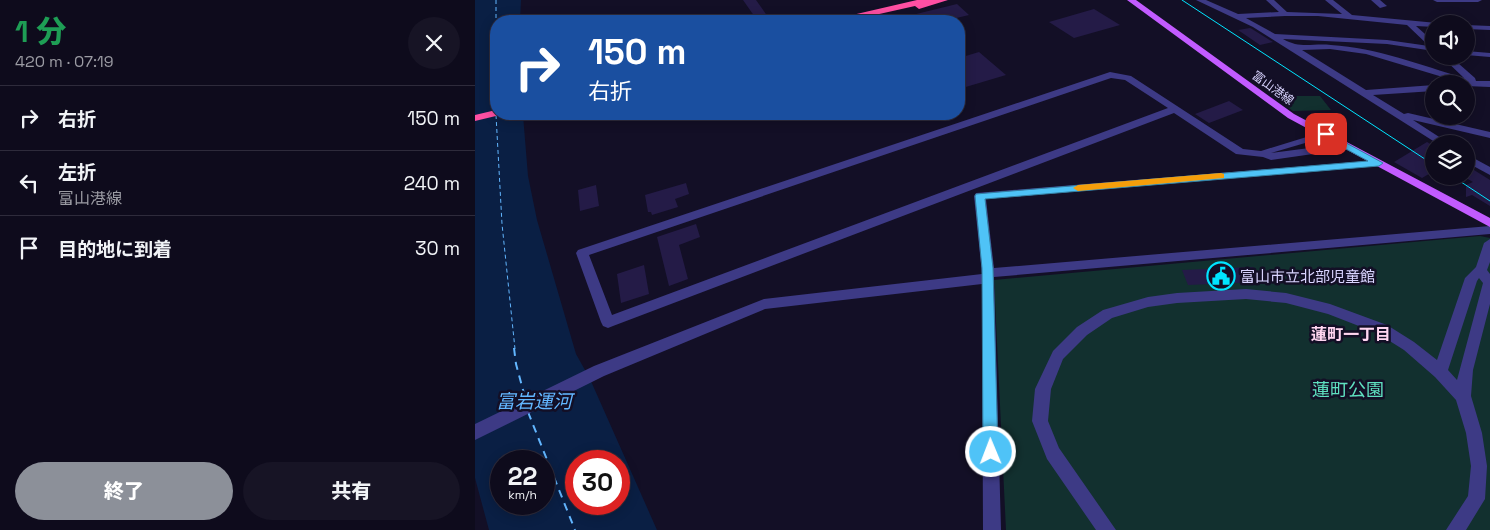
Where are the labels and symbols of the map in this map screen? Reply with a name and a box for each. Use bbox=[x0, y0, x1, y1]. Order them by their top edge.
street label: 富山港線 bbox=[1249, 67, 1297, 109]
pin bbox=[1305, 113, 1347, 155]
public building icon: 富山市立北部児童館 bbox=[1206, 261, 1236, 291]
place label: 富山市立北部児童館 bbox=[1240, 267, 1375, 286]
district label: 蓮町一丁目 bbox=[1311, 324, 1391, 345]
park label: 蓮町公園 bbox=[1312, 378, 1384, 401]
water label: 富岩運河 bbox=[496, 389, 576, 414]
position arrow bbox=[964, 425, 1016, 477]
speed limit sign: 30 bbox=[565, 450, 630, 515]

